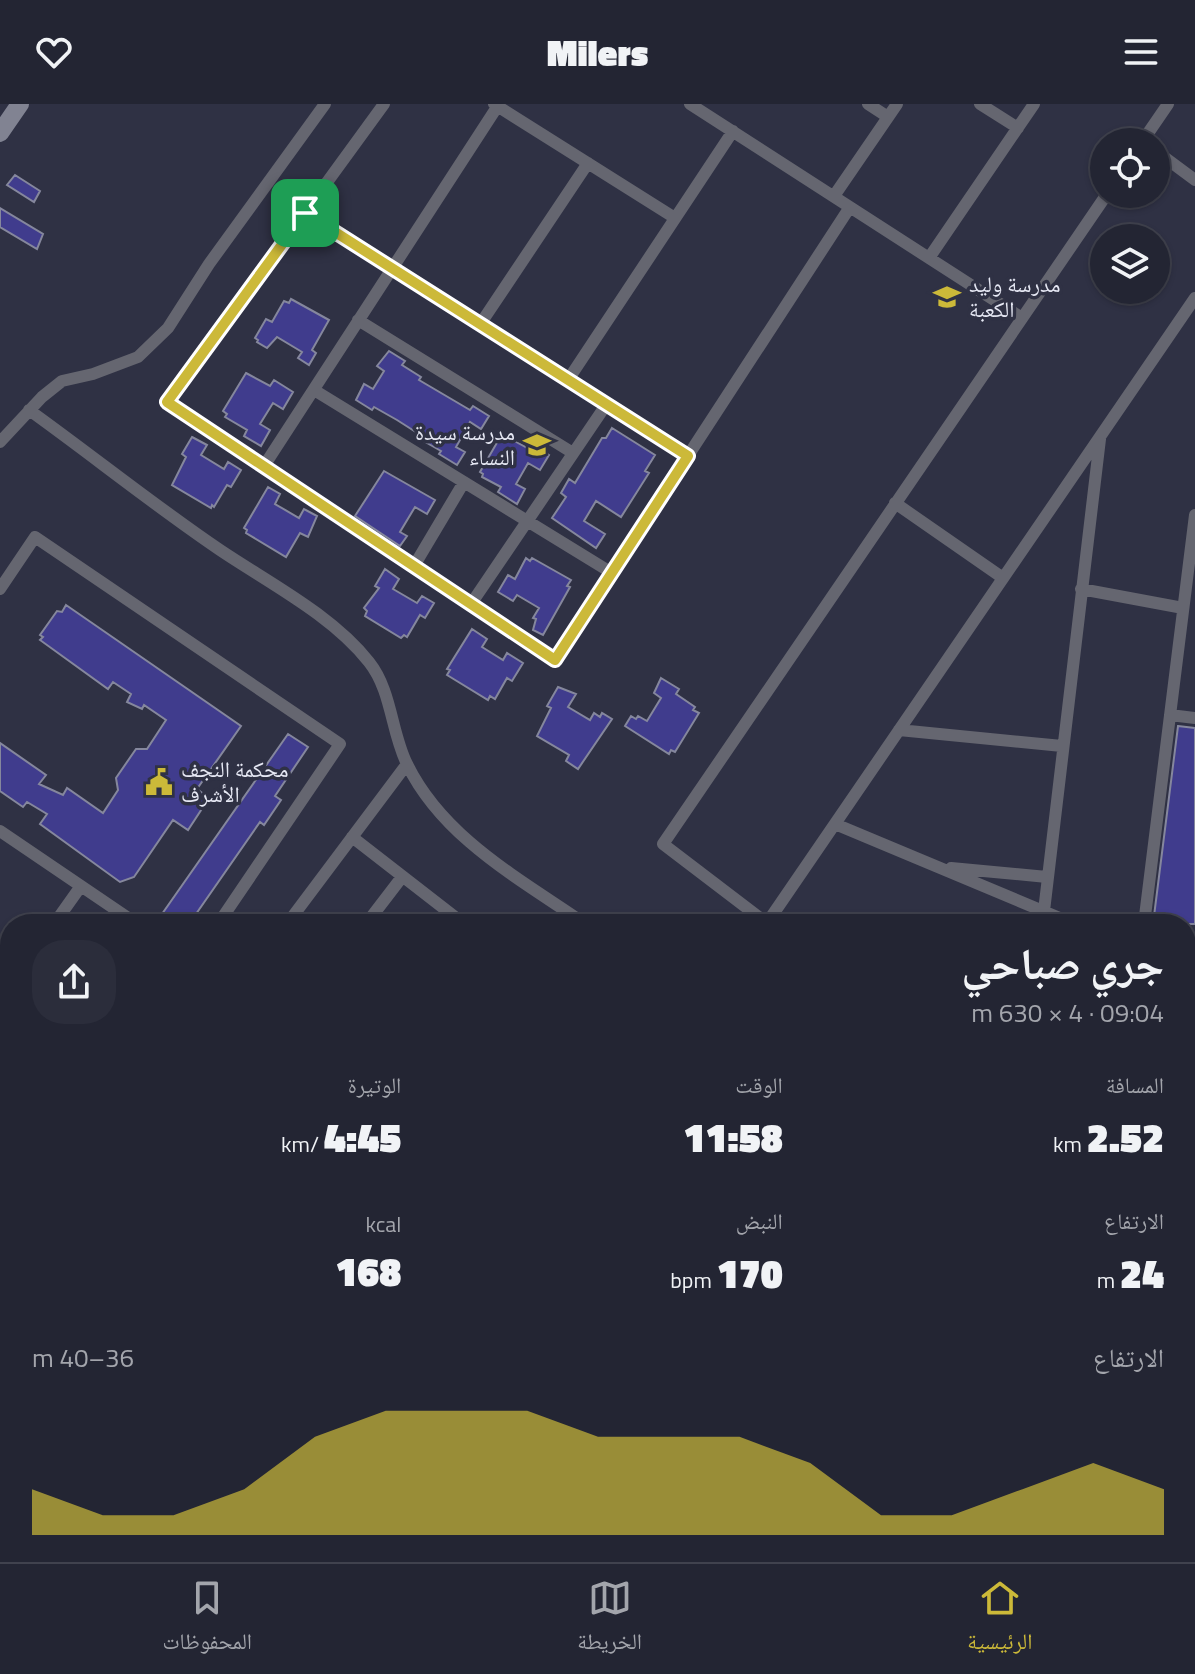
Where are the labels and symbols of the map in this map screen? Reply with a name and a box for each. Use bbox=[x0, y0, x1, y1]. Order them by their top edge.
pin bbox=[271, 179, 339, 247]
place label: مدرسة وليد الكعبة bbox=[969, 267, 1061, 326]
school or university icon: مدرسة وليد الكعبة bbox=[932, 282, 962, 312]
place label: مدرسة سيدة النساء bbox=[415, 415, 515, 474]
school or university icon: مدرسة سيدة النساء bbox=[522, 430, 552, 460]
place label: محكمة النجف الأشرف bbox=[181, 752, 289, 811]
public building icon: محكمة النجف الأشرف bbox=[144, 767, 174, 797]

